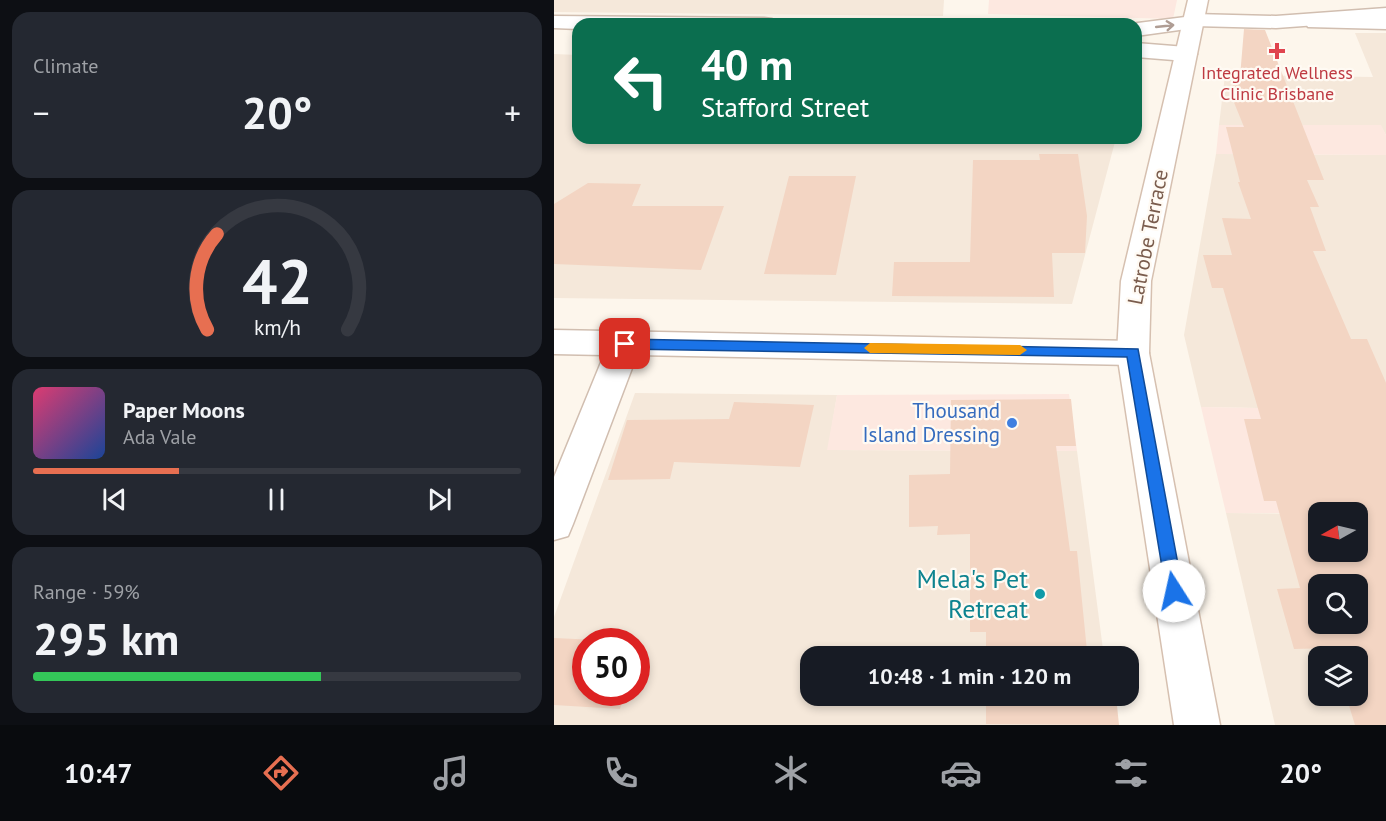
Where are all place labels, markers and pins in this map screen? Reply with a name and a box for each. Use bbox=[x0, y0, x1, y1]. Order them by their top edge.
marker: Integrated Wellness Clinic Brisbane bbox=[1268, 42, 1286, 60]
place label: Integrated Wellness Clinic Brisbane bbox=[1201, 61, 1353, 105]
pin bbox=[599, 318, 650, 369]
place label: Thousand Island Dressing bbox=[862, 397, 1000, 448]
marker: Thousand Island Dressing bbox=[1005, 416, 1019, 430]
place label: Mela's Pet Retreat bbox=[916, 562, 1028, 625]
marker: Mela's Pet Retreat bbox=[1033, 587, 1047, 601]

